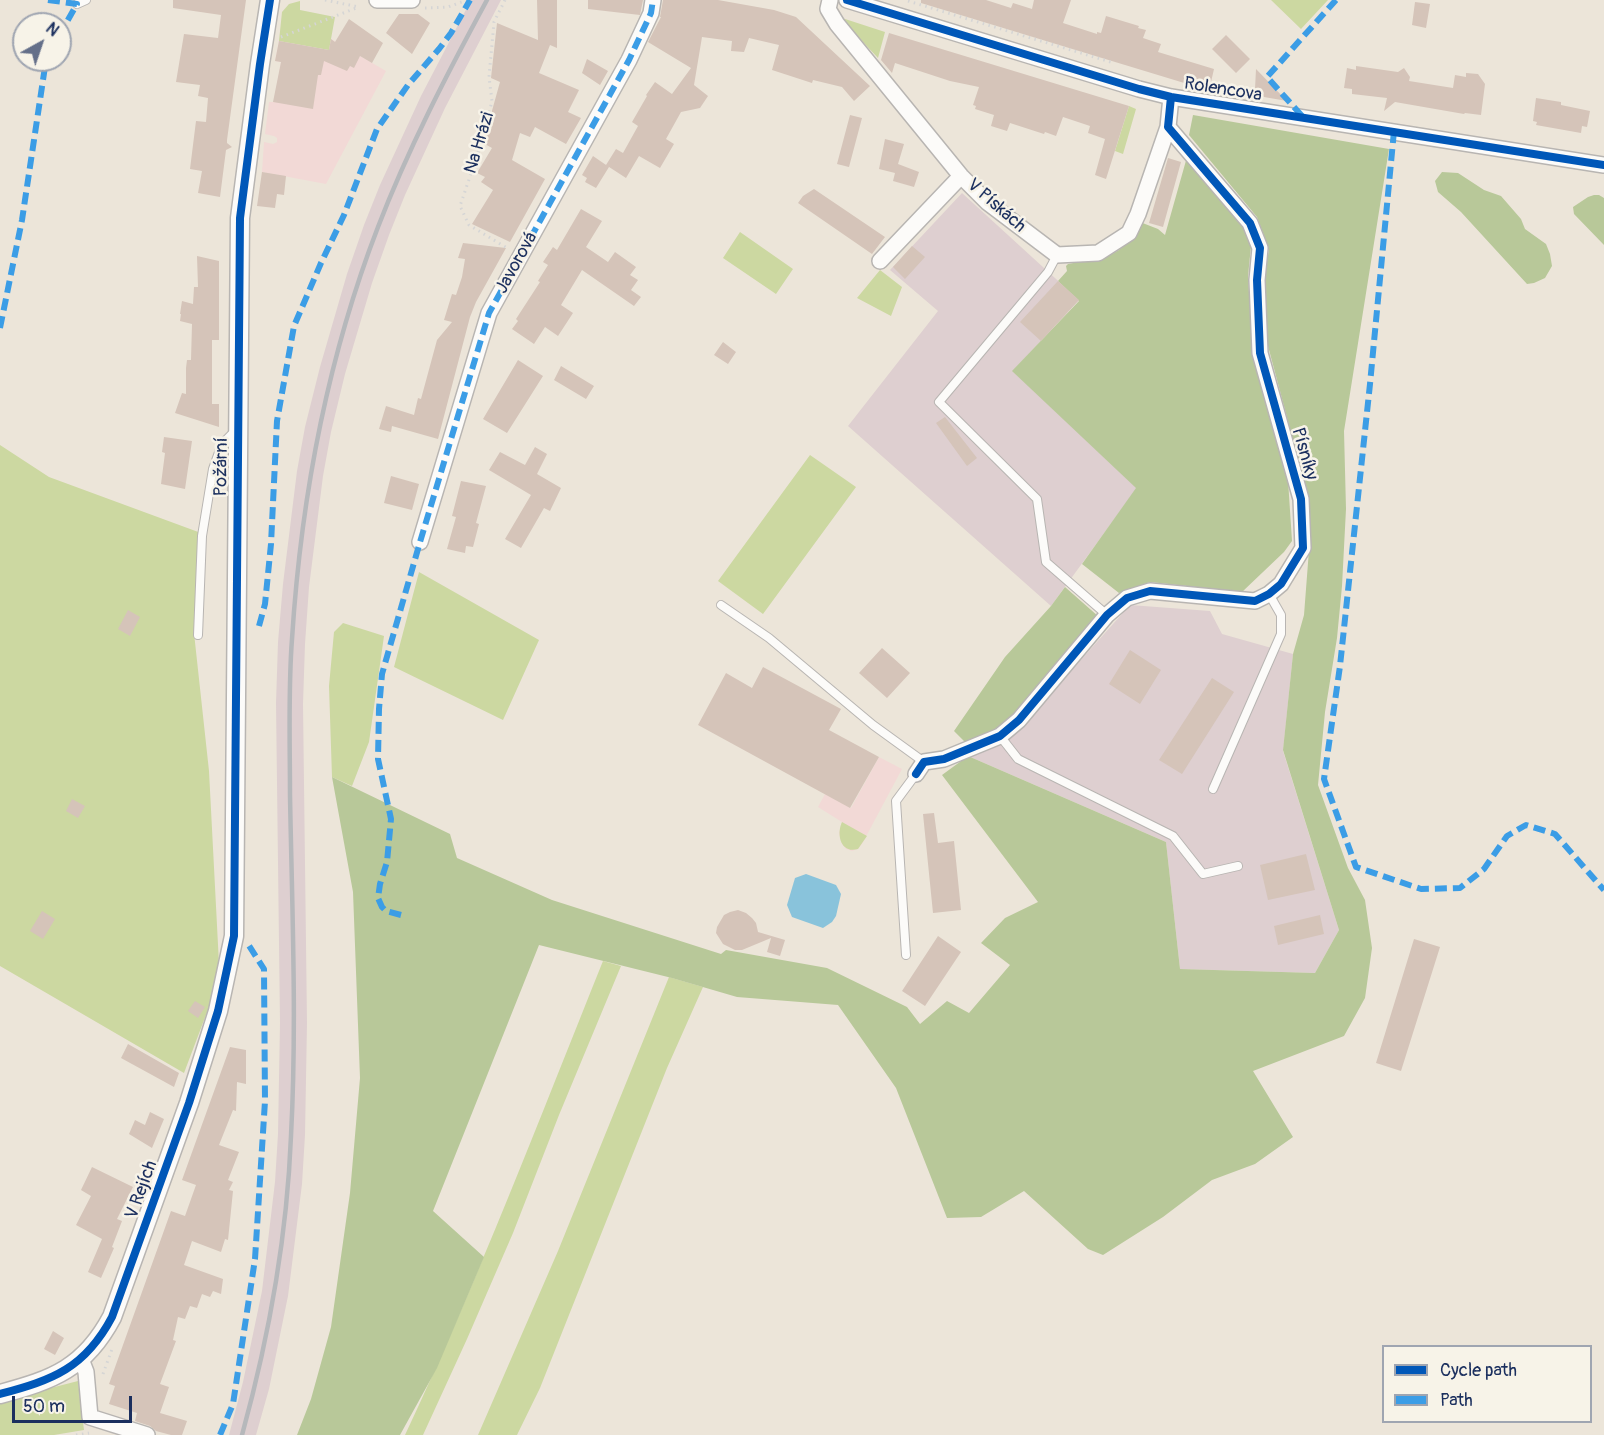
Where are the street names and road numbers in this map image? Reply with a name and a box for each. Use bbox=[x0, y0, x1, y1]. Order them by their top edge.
street label: Rolencova bbox=[1183, 73, 1263, 107]
street label: Na Hrázi bbox=[460, 110, 500, 176]
street label: V Pískách bbox=[962, 174, 1030, 238]
street label: Javorová bbox=[491, 228, 543, 298]
street label: Písníky bbox=[1286, 425, 1322, 483]
street label: Požární bbox=[211, 437, 233, 497]
street label: V Rejích bbox=[121, 1158, 163, 1222]

